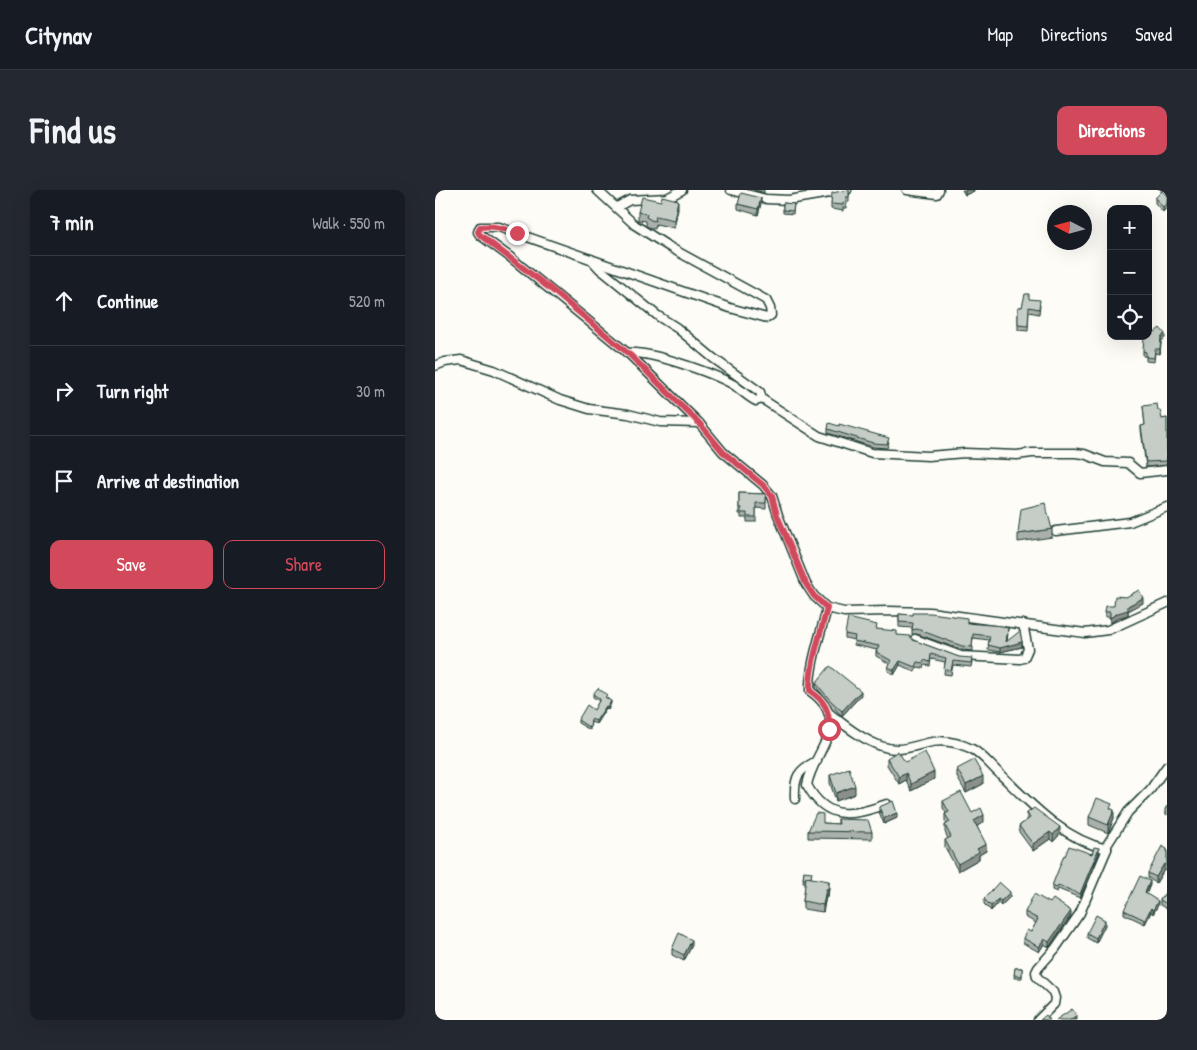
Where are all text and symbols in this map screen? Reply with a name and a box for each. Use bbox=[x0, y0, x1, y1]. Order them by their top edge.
text: Citynav bbox=[25, 19, 92, 51]
text: Map bbox=[988, 22, 1013, 47]
text: Directions bbox=[1041, 22, 1107, 47]
text: Saved bbox=[1135, 22, 1172, 47]
button: Directions bbox=[1057, 106, 1167, 155]
text: Find us bbox=[30, 107, 116, 154]
north arrow bbox=[1047, 205, 1092, 250]
map controls bbox=[1107, 205, 1152, 340]
button: + bbox=[1107, 205, 1152, 250]
text: 7 min bbox=[50, 208, 94, 237]
text: Walk · 550 m bbox=[312, 212, 385, 234]
route end bbox=[506, 222, 529, 245]
button: − bbox=[1107, 250, 1152, 295]
icon: ahead bbox=[50, 287, 78, 315]
text: Continue bbox=[97, 288, 158, 314]
text: 520 m bbox=[349, 290, 385, 312]
button: locate bbox=[1107, 295, 1152, 340]
icon: right bbox=[50, 377, 78, 405]
text: Turn right bbox=[97, 378, 168, 404]
text: 30 m bbox=[356, 380, 385, 402]
icon: arrive bbox=[50, 467, 78, 495]
text: Arrive at destination bbox=[97, 468, 239, 494]
button: Save bbox=[50, 540, 213, 589]
button: Share bbox=[223, 540, 385, 589]
route start bbox=[818, 718, 841, 741]

